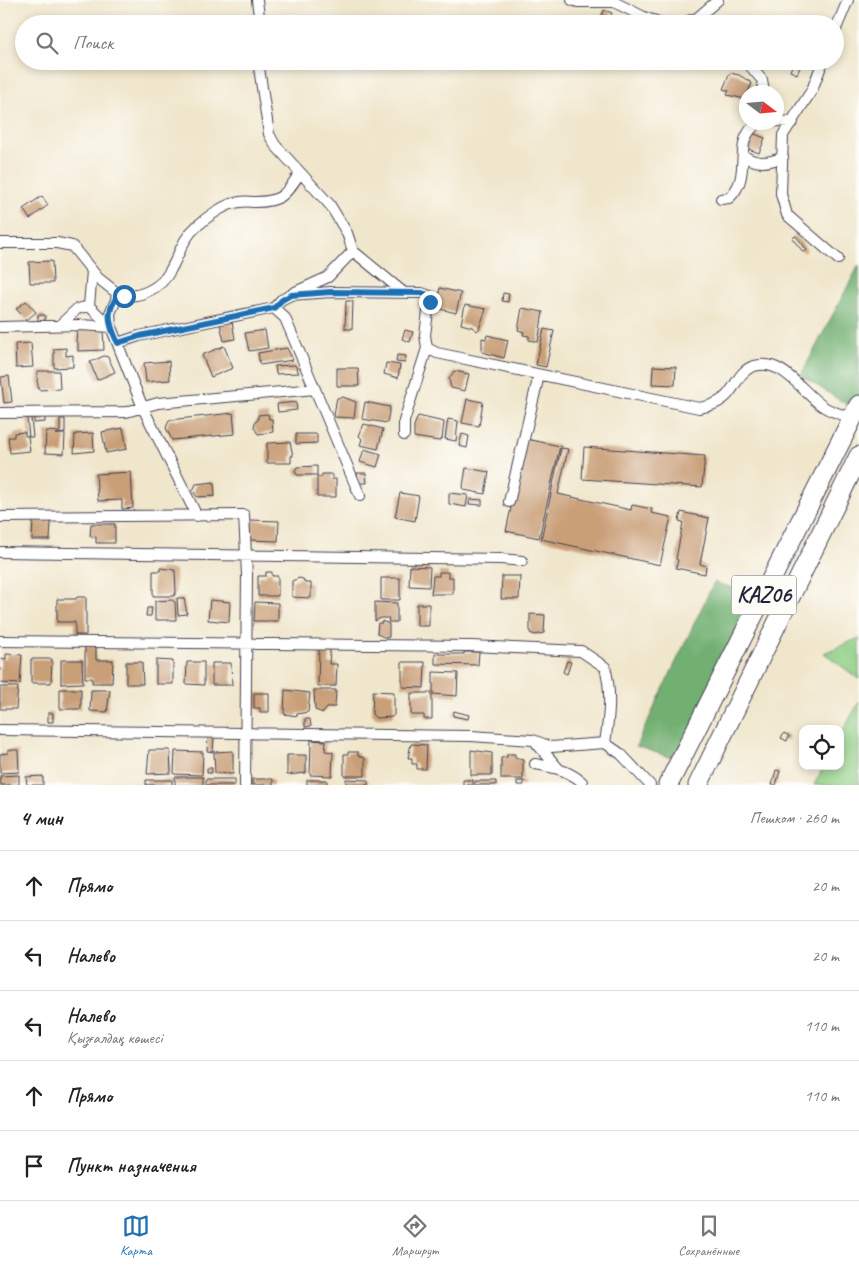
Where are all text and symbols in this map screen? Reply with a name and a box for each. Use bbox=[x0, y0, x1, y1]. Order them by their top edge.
search box bbox=[15, 15, 844, 70]
icon: search bbox=[33, 29, 61, 57]
text: Поиск bbox=[73, 31, 113, 55]
north arrow bbox=[739, 85, 784, 130]
route start bbox=[113, 285, 136, 308]
route end bbox=[419, 291, 442, 314]
road number: KАZ06 bbox=[732, 576, 796, 614]
map controls bbox=[799, 725, 844, 770]
button: locate bbox=[799, 725, 844, 770]
text: 4 мин bbox=[20, 805, 63, 831]
text: Пешком · 260 m bbox=[750, 808, 839, 828]
icon: ahead bbox=[20, 872, 48, 900]
text: Прямо bbox=[67, 874, 112, 898]
text: 20 m bbox=[812, 876, 839, 896]
icon: left bbox=[20, 942, 48, 970]
text: Налево bbox=[67, 944, 115, 968]
text: 20 m bbox=[812, 946, 839, 966]
text: Налево bbox=[67, 1004, 115, 1028]
icon: left bbox=[20, 1012, 48, 1040]
text: 110 m bbox=[805, 1016, 839, 1036]
text: Қызғалдақ көшесі bbox=[67, 1028, 162, 1048]
icon: ahead bbox=[20, 1082, 48, 1110]
text: Прямо bbox=[67, 1084, 112, 1108]
text: 110 m bbox=[805, 1086, 839, 1106]
icon: arrive bbox=[20, 1152, 48, 1180]
text: Пункт назначения bbox=[67, 1154, 196, 1178]
tab: Карта bbox=[120, 1212, 152, 1259]
tab: Маршрут bbox=[392, 1212, 438, 1259]
tab: Сохранённые bbox=[678, 1212, 739, 1259]

